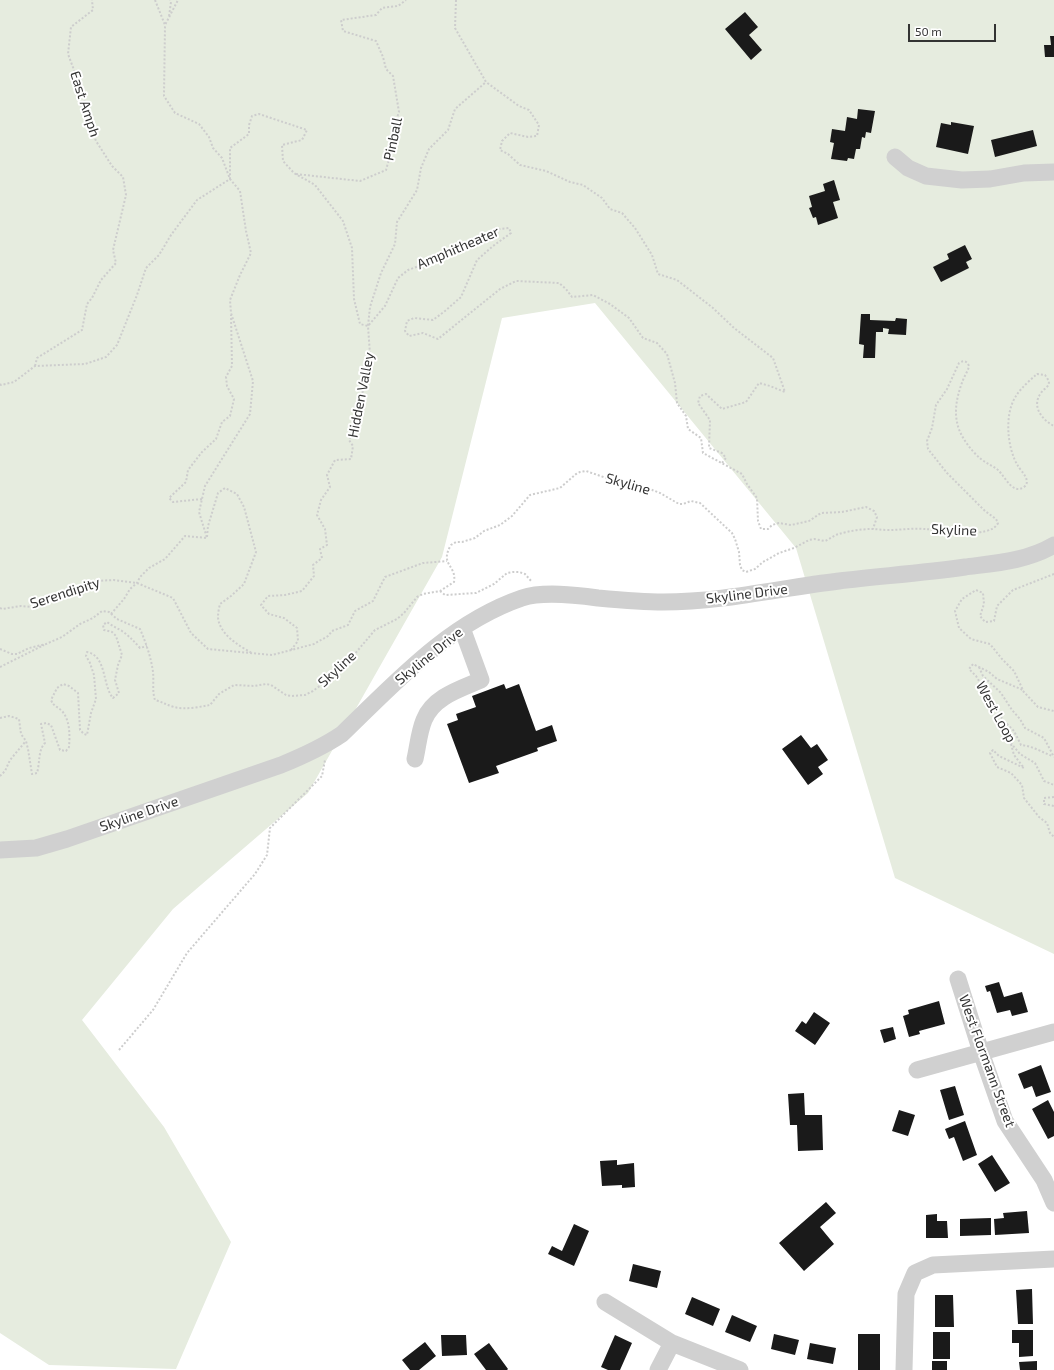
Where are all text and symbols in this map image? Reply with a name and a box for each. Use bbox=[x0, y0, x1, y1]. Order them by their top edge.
scale bar bbox=[910, 16, 998, 42]
text: 50 m bbox=[915, 24, 942, 38]
street label: East Amph bbox=[66, 69, 104, 139]
street label: Pinball bbox=[380, 116, 406, 162]
street label: Amphitheater bbox=[414, 223, 502, 273]
street label: Hidden Valley bbox=[344, 351, 378, 439]
street label: Skyline bbox=[604, 470, 652, 498]
street label: Skyline bbox=[931, 521, 977, 539]
street label: Serendipity bbox=[28, 574, 102, 612]
street label: Skyline Drive bbox=[705, 581, 789, 607]
street label: Skyline Drive bbox=[392, 624, 466, 688]
street label: Skyline bbox=[315, 647, 359, 691]
street label: West Loop bbox=[972, 678, 1020, 746]
street label: Skyline Drive bbox=[97, 793, 181, 835]
street label: West Flormann Street bbox=[955, 993, 1019, 1129]

